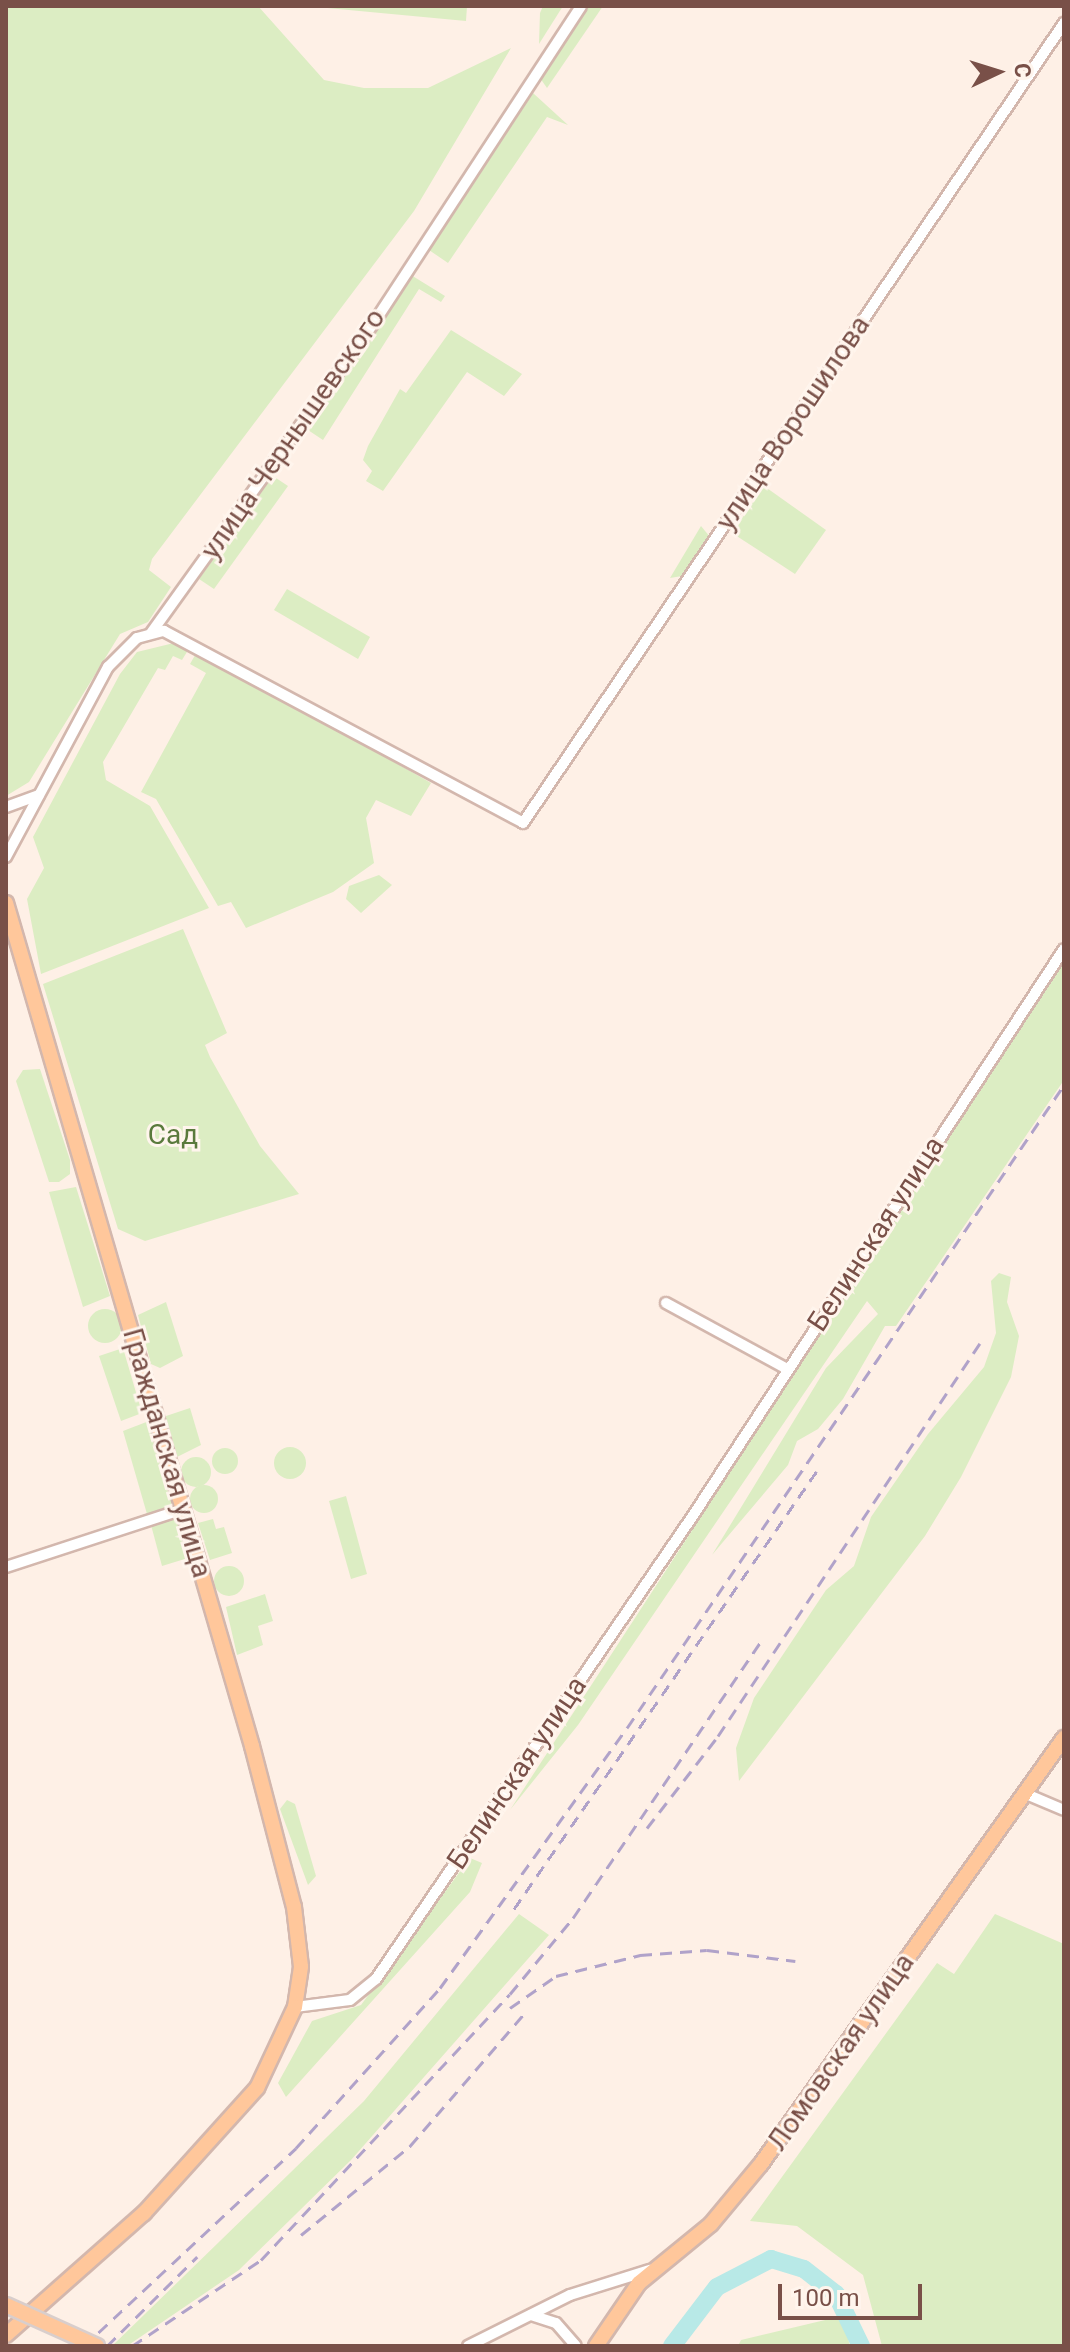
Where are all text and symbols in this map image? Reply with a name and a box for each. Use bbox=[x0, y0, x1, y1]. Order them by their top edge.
north arrow bbox=[958, 32, 1038, 112]
text: С bbox=[1009, 62, 1035, 78]
street label: улица Чернышевского bbox=[194, 302, 392, 566]
street label: улица Ворошилова bbox=[709, 310, 877, 536]
park label: Сад bbox=[148, 1118, 198, 1152]
street label: Белинская улица bbox=[801, 1130, 951, 1338]
street label: Гражданская улица bbox=[115, 1325, 219, 1581]
street label: Белинская улица bbox=[440, 1670, 594, 1876]
street label: Ломовская улица bbox=[760, 1947, 922, 2157]
scale bar bbox=[782, 2268, 926, 2318]
text: 100 m bbox=[792, 2284, 859, 2312]

